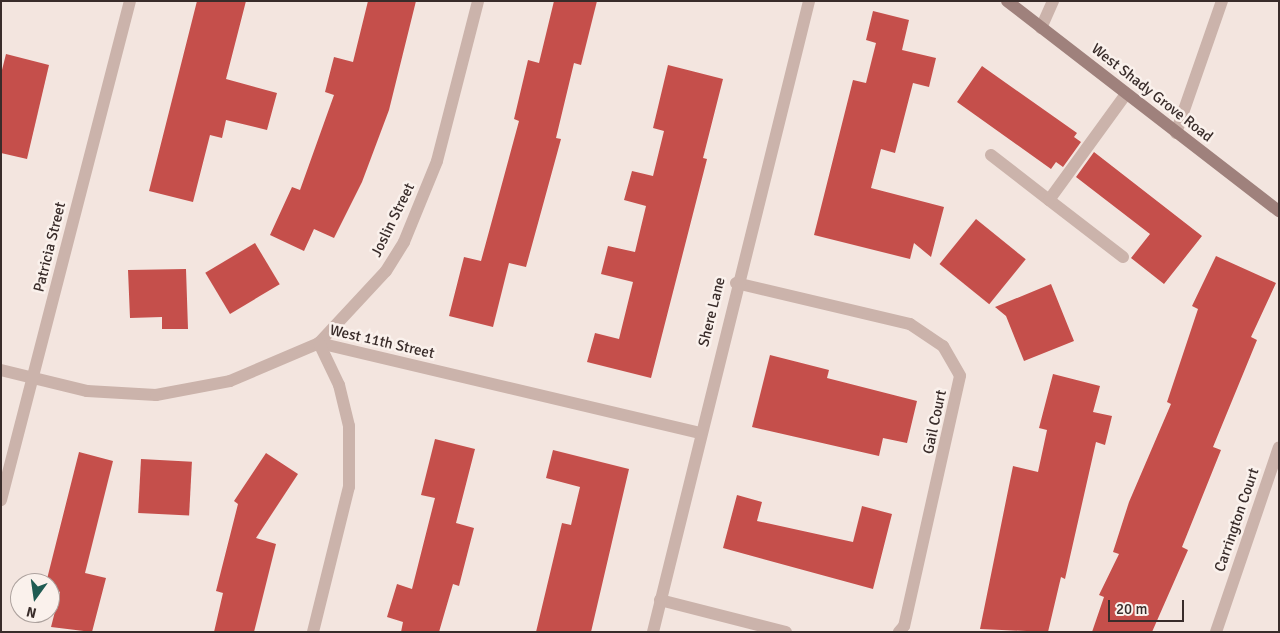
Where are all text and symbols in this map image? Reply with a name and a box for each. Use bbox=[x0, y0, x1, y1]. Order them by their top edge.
street label: West Shady Grove Road bbox=[1088, 40, 1216, 146]
street label: Joslin Street bbox=[367, 180, 419, 260]
street label: Patricia Street bbox=[30, 200, 70, 294]
street label: Shere Lane bbox=[695, 275, 729, 349]
street label: West 11th Street bbox=[328, 321, 436, 363]
street label: Gail Court bbox=[919, 388, 951, 456]
street label: Carrington Court bbox=[1211, 466, 1263, 574]
north arrow bbox=[10, 573, 60, 623]
scale bar bbox=[1110, 590, 1186, 622]
text: 20 m bbox=[1116, 600, 1147, 618]
text: N bbox=[25, 603, 38, 621]

